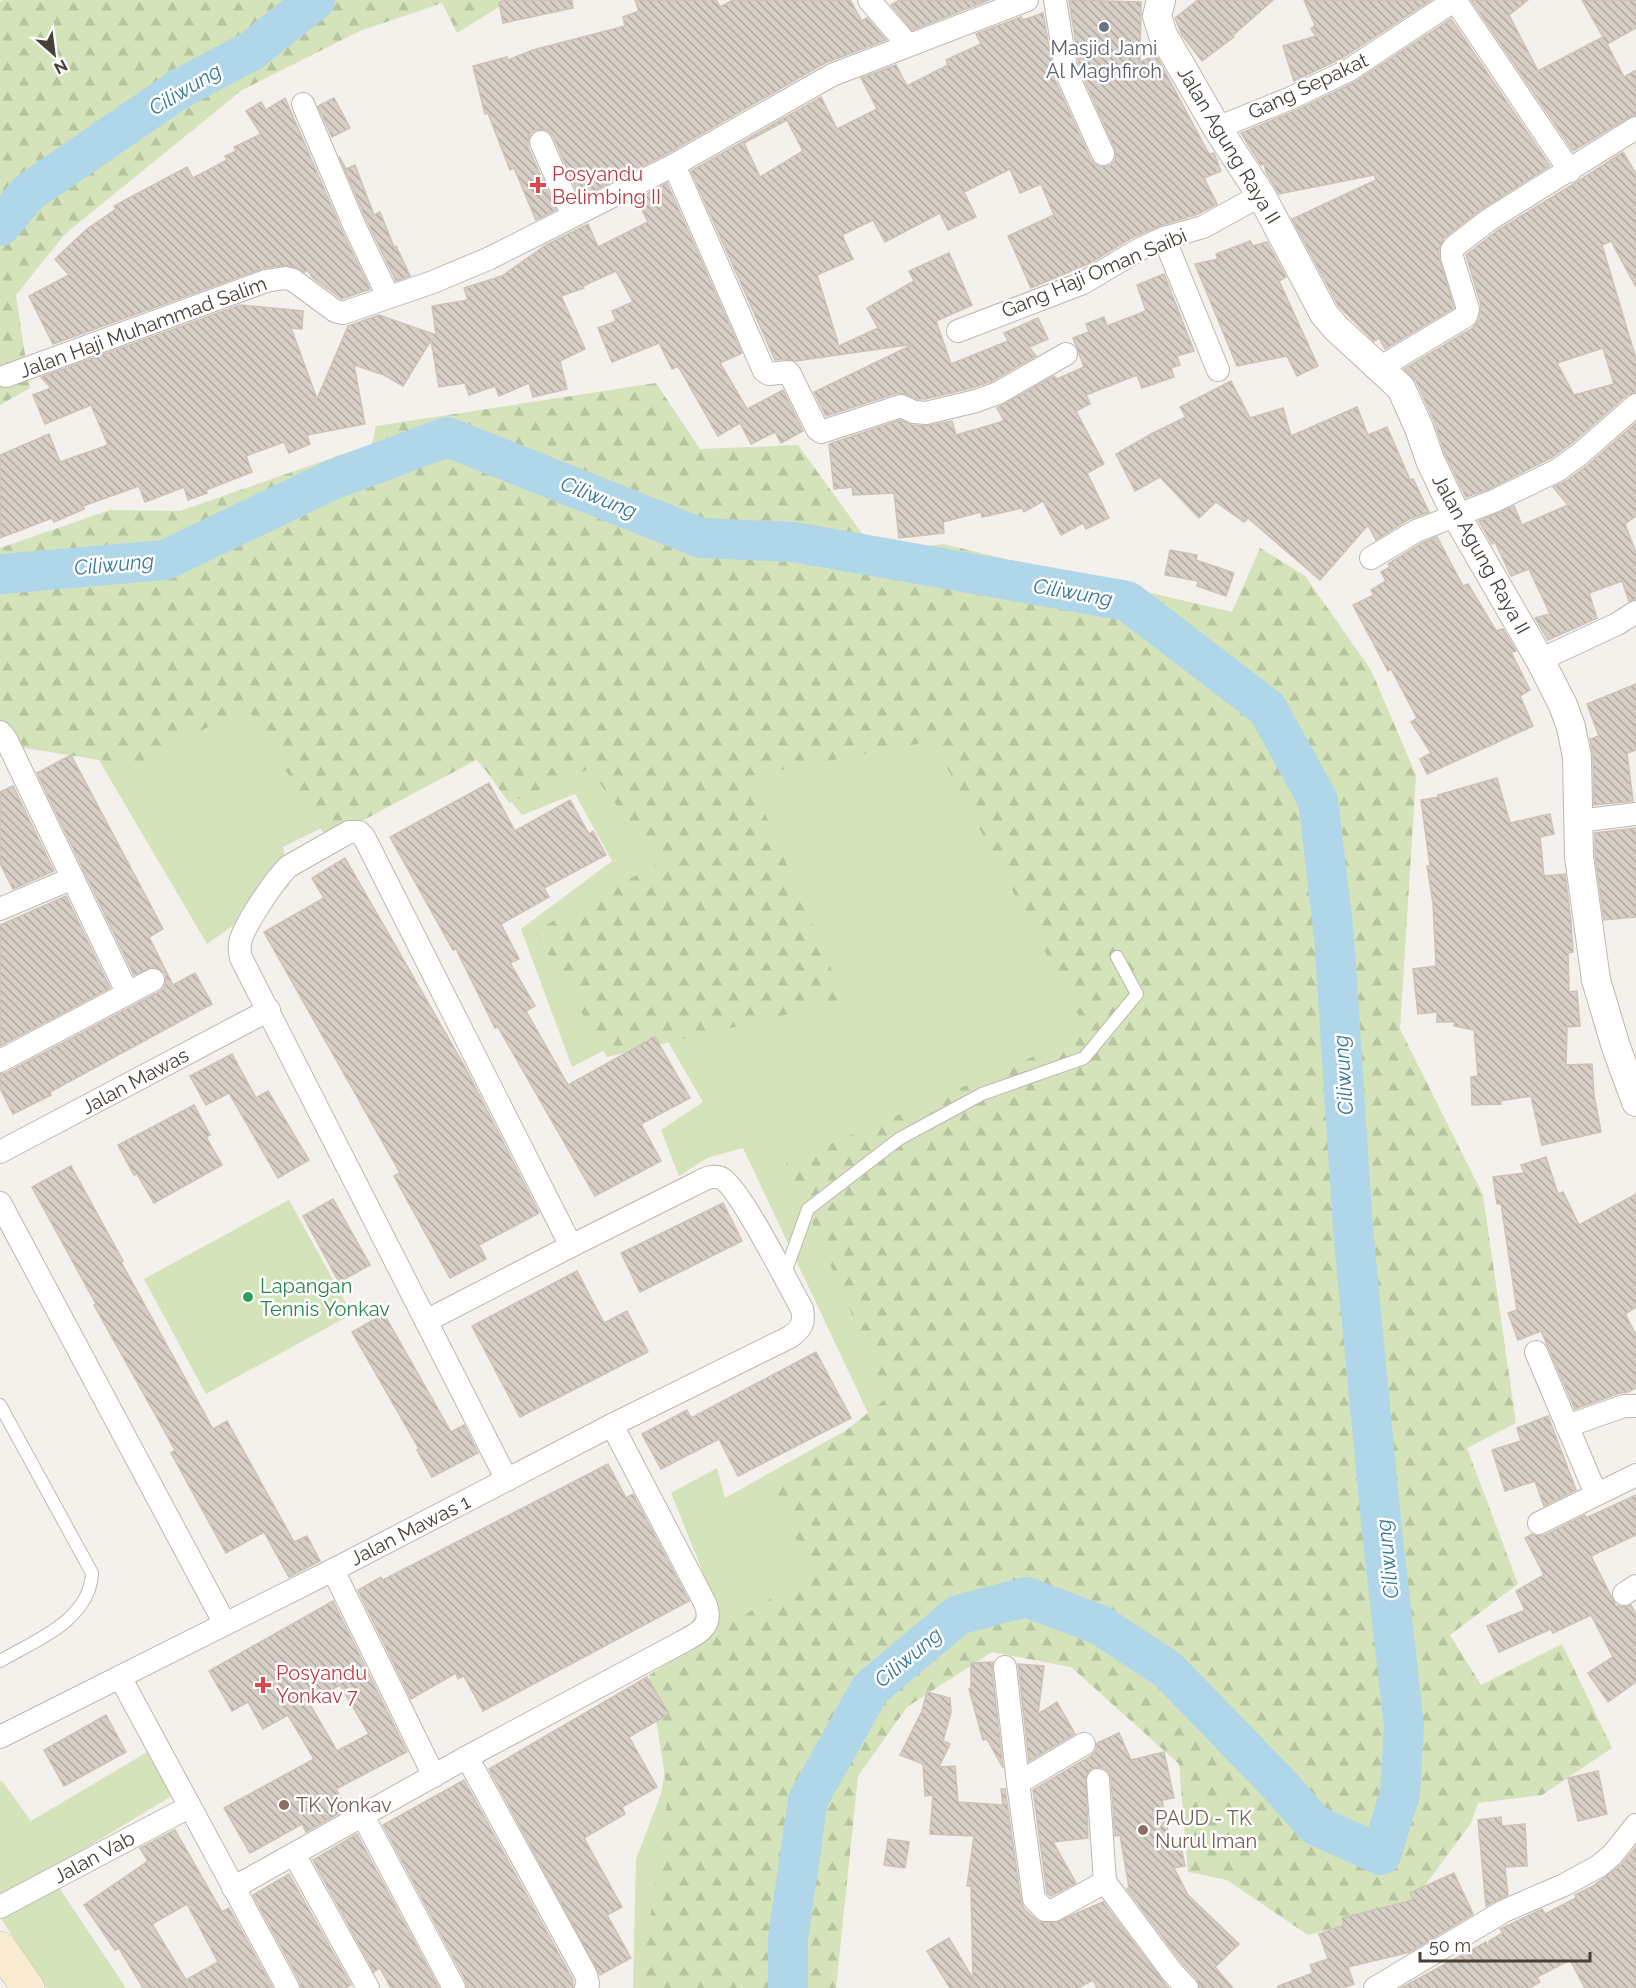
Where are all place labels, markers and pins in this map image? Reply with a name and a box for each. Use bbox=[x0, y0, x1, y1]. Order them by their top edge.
marker: Masjid Jami Al Maghfiroh bbox=[1097, 20, 1111, 34]
place label: Masjid Jami Al Maghfiroh bbox=[1046, 36, 1162, 83]
place label: Posyandu Belimbing II bbox=[552, 162, 661, 209]
marker: Posyandu Belimbing II bbox=[529, 176, 547, 194]
place label: Lapangan Tennis Yonkav bbox=[260, 1274, 390, 1321]
marker: Lapangan Tennis Yonkav bbox=[241, 1290, 255, 1304]
place label: Posyandu Yonkav 7 bbox=[276, 1661, 367, 1708]
marker: Posyandu Yonkav 7 bbox=[254, 1676, 272, 1694]
place label: TK Yonkav bbox=[296, 1793, 392, 1817]
marker: TK Yonkav bbox=[277, 1798, 291, 1812]
place label: PAUD - TK Nurul Iman bbox=[1155, 1806, 1257, 1853]
marker: PAUD - TK Nurul Iman bbox=[1136, 1823, 1150, 1837]

